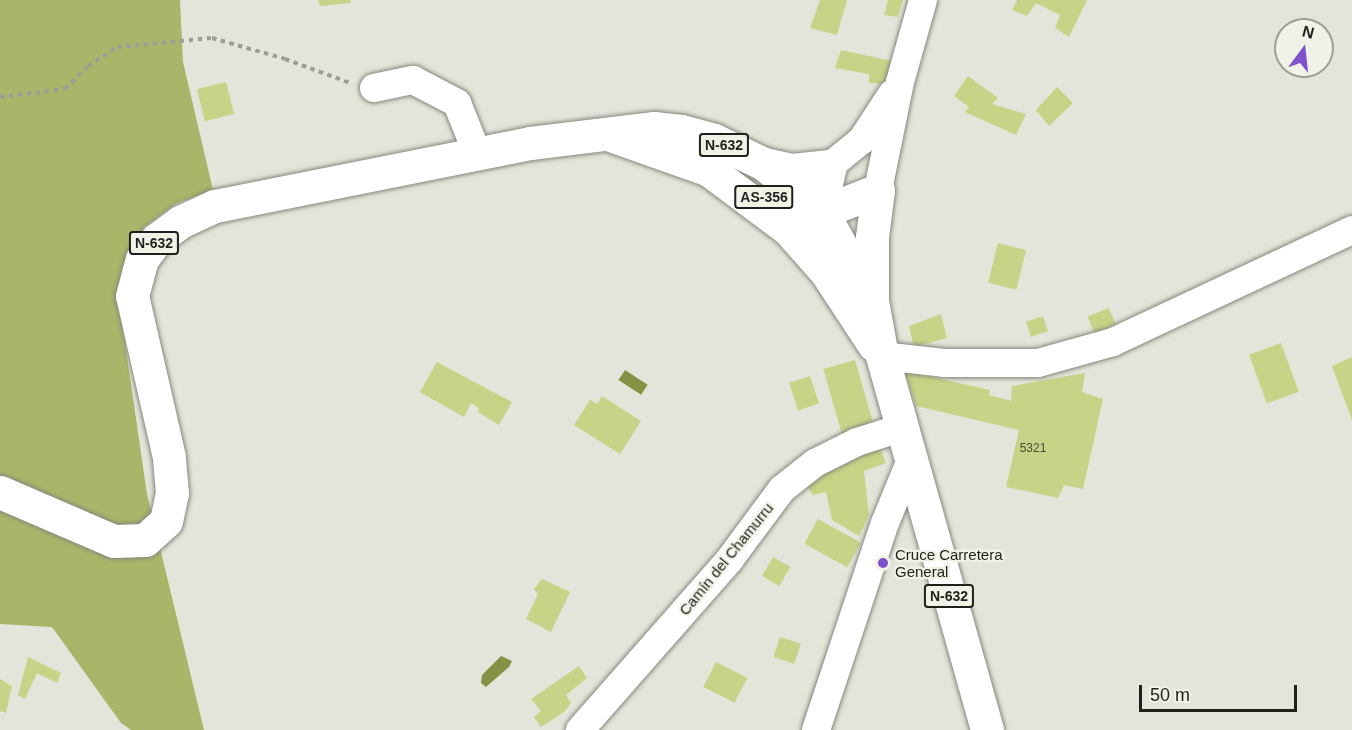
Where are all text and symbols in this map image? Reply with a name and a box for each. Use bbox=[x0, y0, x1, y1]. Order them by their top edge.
north arrow bbox=[1274, 18, 1334, 78]
text: N bbox=[1300, 22, 1316, 42]
road number: N-632 bbox=[698, 134, 750, 156]
road number: AS-356 bbox=[734, 186, 794, 208]
road number: N-632 bbox=[128, 232, 180, 254]
house number: 5321 bbox=[1020, 442, 1046, 456]
street label: Camín del Chamurru bbox=[675, 499, 777, 619]
place label: Cruce Carretera General bbox=[895, 545, 1003, 580]
marker: Cruce Carretera General bbox=[876, 556, 890, 570]
road number: N-632 bbox=[924, 585, 974, 607]
scale bar bbox=[1142, 673, 1300, 711]
text: 50 m bbox=[1150, 685, 1190, 705]

